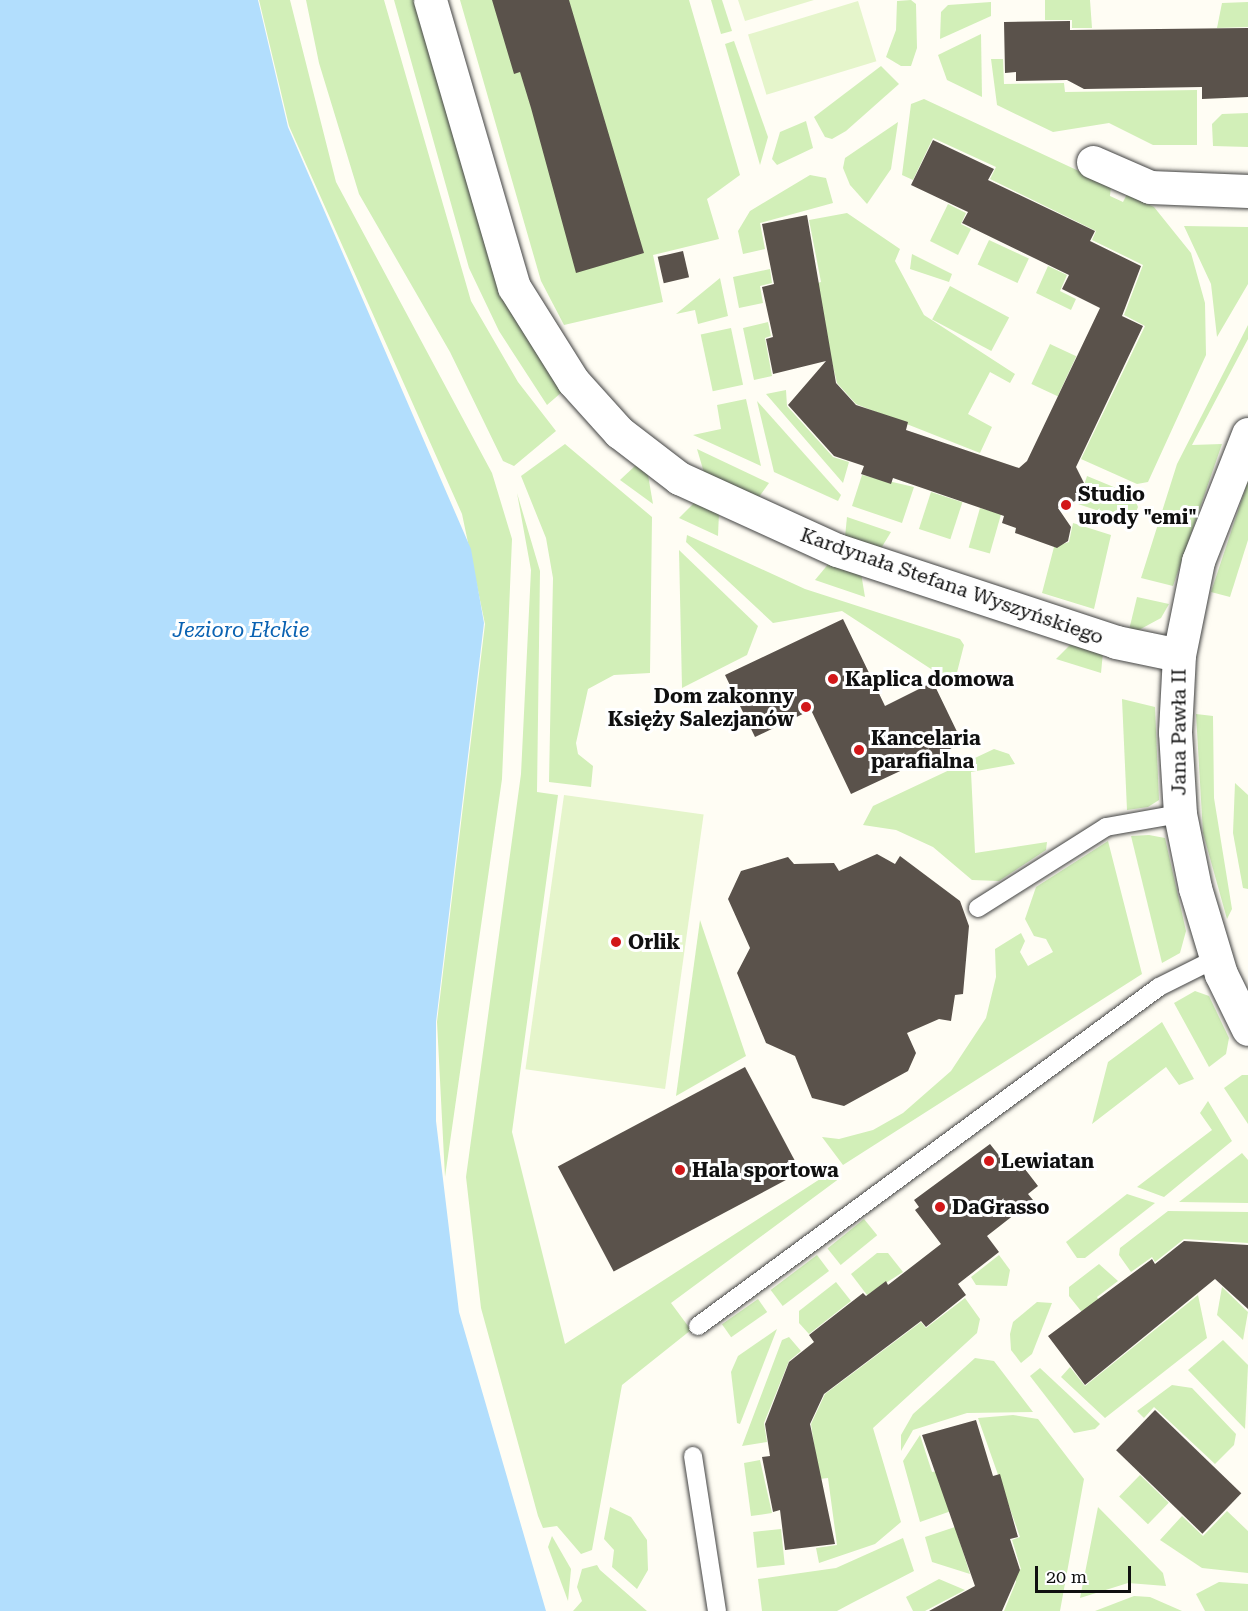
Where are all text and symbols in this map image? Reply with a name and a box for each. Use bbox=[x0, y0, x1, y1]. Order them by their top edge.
place label: Studio urody "emi" bbox=[1078, 482, 1197, 529]
marker: Studio urody "emi" bbox=[1059, 498, 1073, 512]
street label: Kardynała Stefana Wyszyńskiego bbox=[797, 523, 1107, 649]
water label: Jezioro Ełckie bbox=[173, 617, 309, 643]
place label: Kaplica domowa bbox=[845, 667, 1014, 691]
street label: Jana Pawła II bbox=[1167, 669, 1191, 795]
marker: Kaplica domowa bbox=[826, 672, 840, 686]
place label: Dom zakonny Księży Salezjanów bbox=[608, 684, 794, 731]
marker: Dom zakonny Księży Salezjanów bbox=[799, 700, 813, 714]
place label: Kancelaria parafialna bbox=[871, 726, 981, 773]
marker: Kancelaria parafialna bbox=[852, 743, 866, 757]
place label: Orlik bbox=[628, 930, 680, 954]
marker: Orlik bbox=[609, 935, 623, 949]
place label: Lewiatan bbox=[1001, 1149, 1094, 1173]
marker: Lewiatan bbox=[982, 1154, 996, 1168]
place label: Hala sportowa bbox=[692, 1158, 839, 1182]
marker: Hala sportowa bbox=[673, 1163, 687, 1177]
place label: DaGrasso bbox=[952, 1195, 1050, 1219]
marker: DaGrasso bbox=[933, 1200, 947, 1214]
scale bar bbox=[1038, 1554, 1134, 1592]
text: 20 m bbox=[1046, 1566, 1087, 1587]

